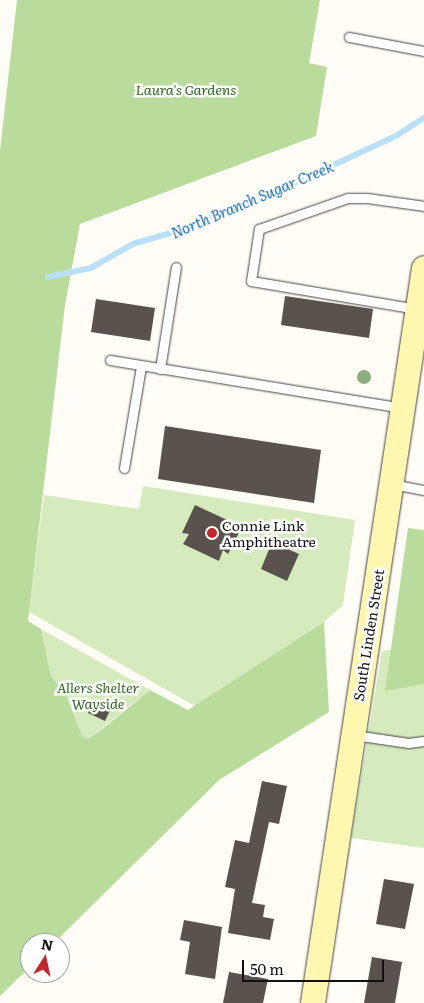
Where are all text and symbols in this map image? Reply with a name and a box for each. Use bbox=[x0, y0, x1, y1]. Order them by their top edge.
park label: Laura's Gardens bbox=[136, 81, 236, 97]
water label: North Branch Sugar Creek bbox=[168, 157, 336, 241]
place label: Connie Link Amphitheatre bbox=[222, 517, 316, 550]
marker: Connie Link Amphitheatre bbox=[206, 527, 218, 539]
street label: South Linden Street bbox=[349, 568, 387, 702]
park label: Allers Shelter Wayside bbox=[57, 679, 139, 712]
north arrow bbox=[20, 933, 70, 983]
text: N bbox=[40, 933, 55, 955]
scale bar bbox=[244, 950, 386, 982]
text: 50 m bbox=[250, 957, 284, 980]

